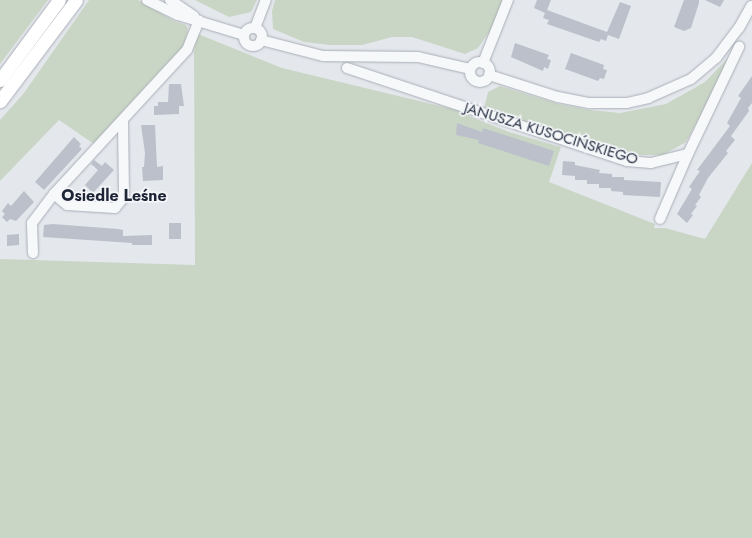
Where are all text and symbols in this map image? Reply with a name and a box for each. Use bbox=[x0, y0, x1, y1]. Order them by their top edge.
street label: JANUSZA KUSOCIŃSKIEGO bbox=[462, 99, 640, 169]
district label: Osiedle Leśne bbox=[61, 186, 167, 206]

